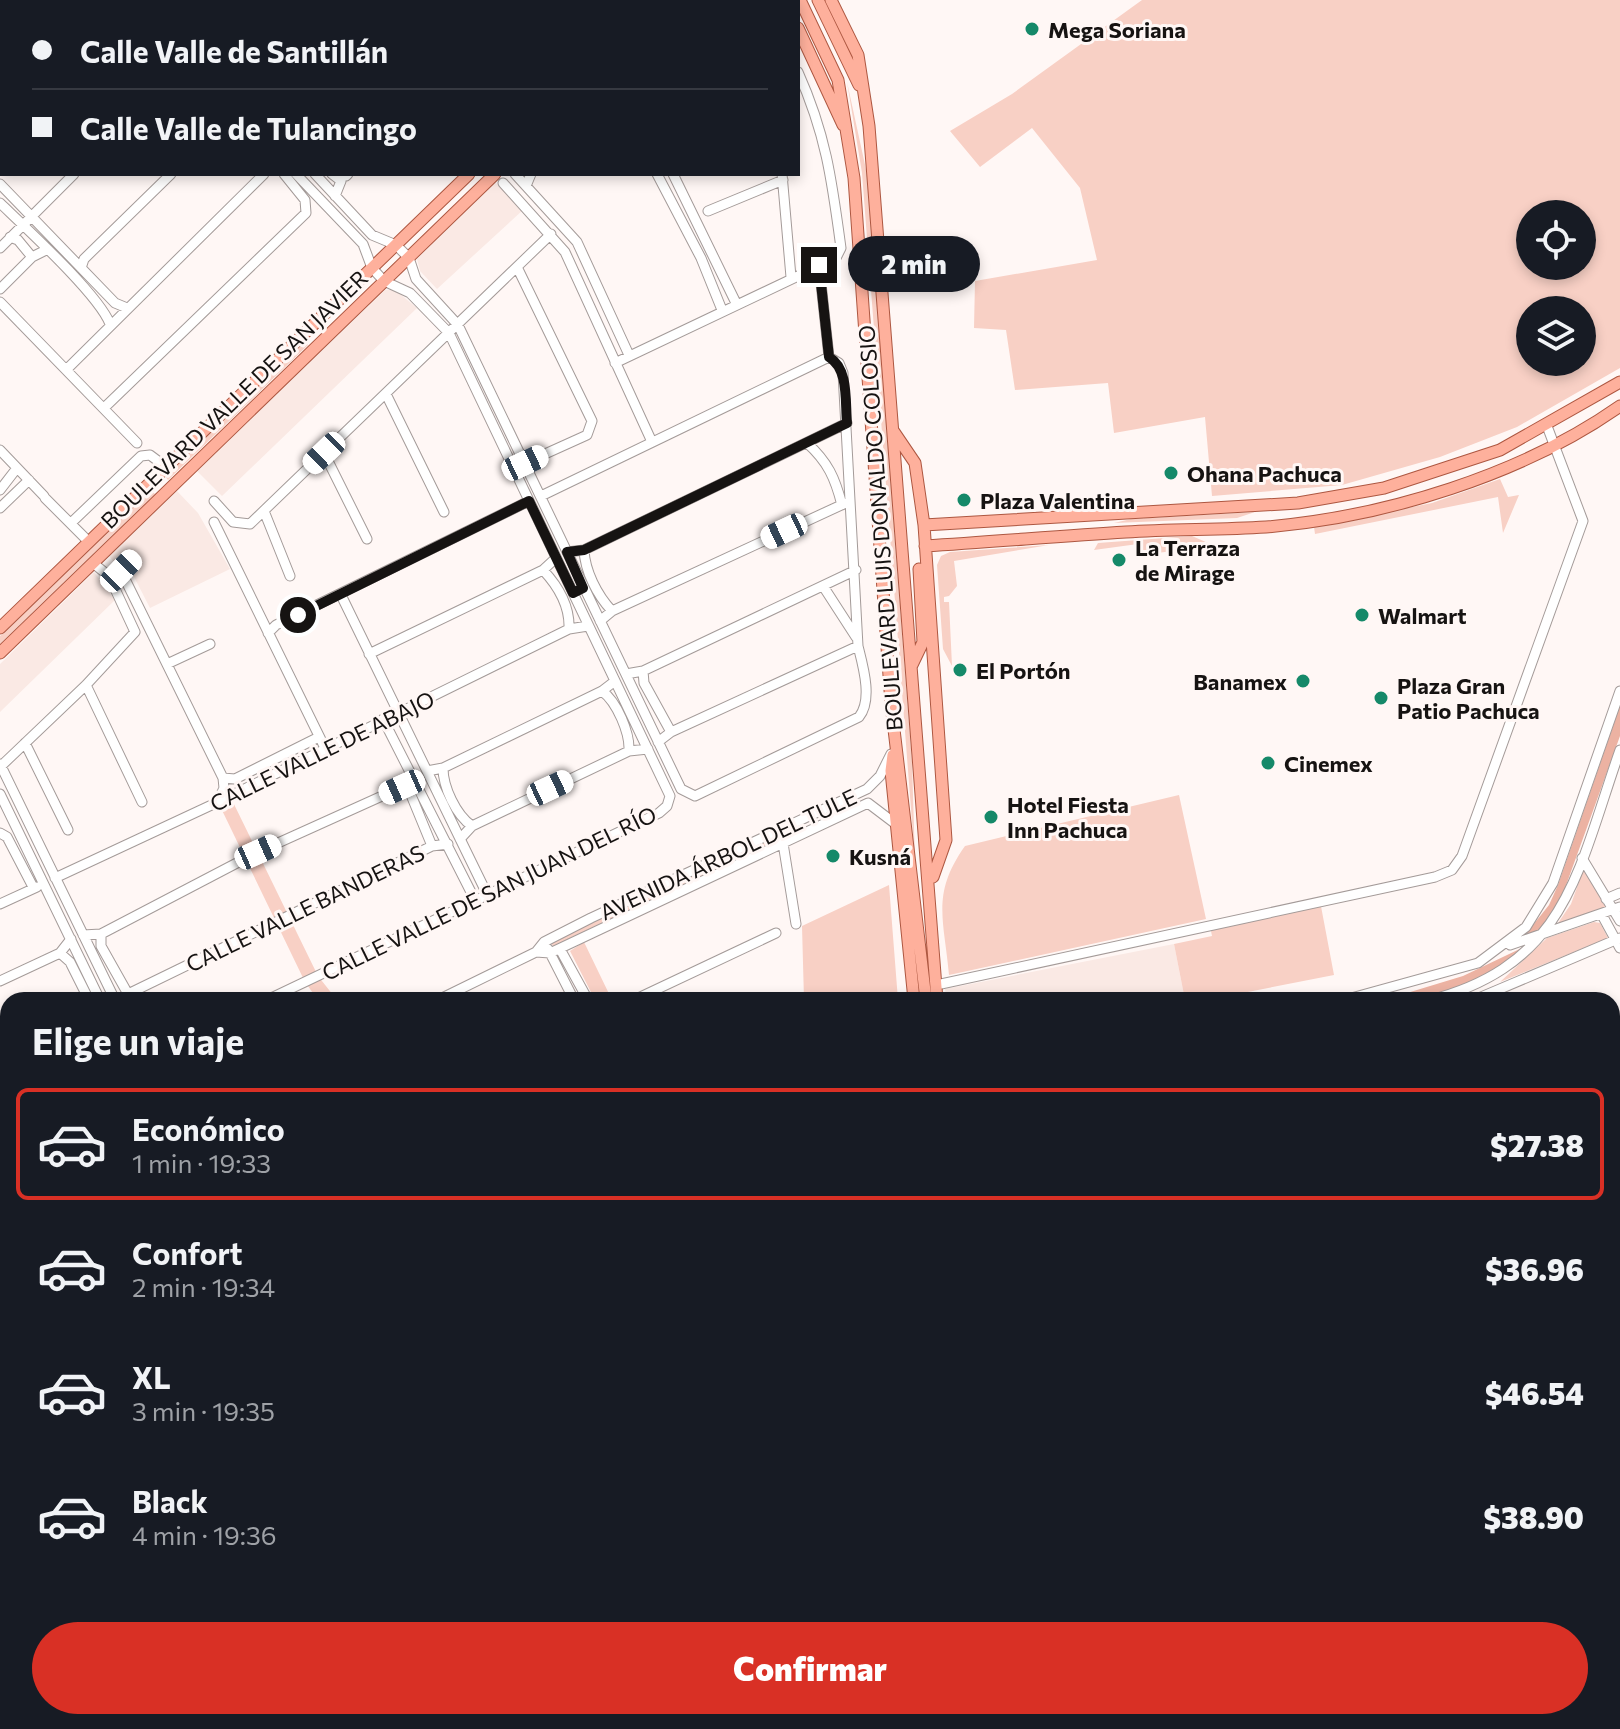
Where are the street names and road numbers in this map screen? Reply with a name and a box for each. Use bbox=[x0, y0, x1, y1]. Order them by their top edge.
street label: BOULEVARD VALLE DE SAN JAVIER bbox=[95, 264, 373, 534]
street label: BOULEVARD LUIS DONALDO COLOSIO bbox=[852, 324, 908, 732]
street label: CALLE VALLE DE ABAJO bbox=[205, 685, 439, 817]
street label: AVENIDA ÁRBOL DEL TULE bbox=[595, 783, 861, 925]
street label: CALLE VALLE DE SAN JUAN DEL RÍO bbox=[317, 800, 661, 986]
street label: CALLE VALLE BANDERAS bbox=[181, 838, 429, 978]

